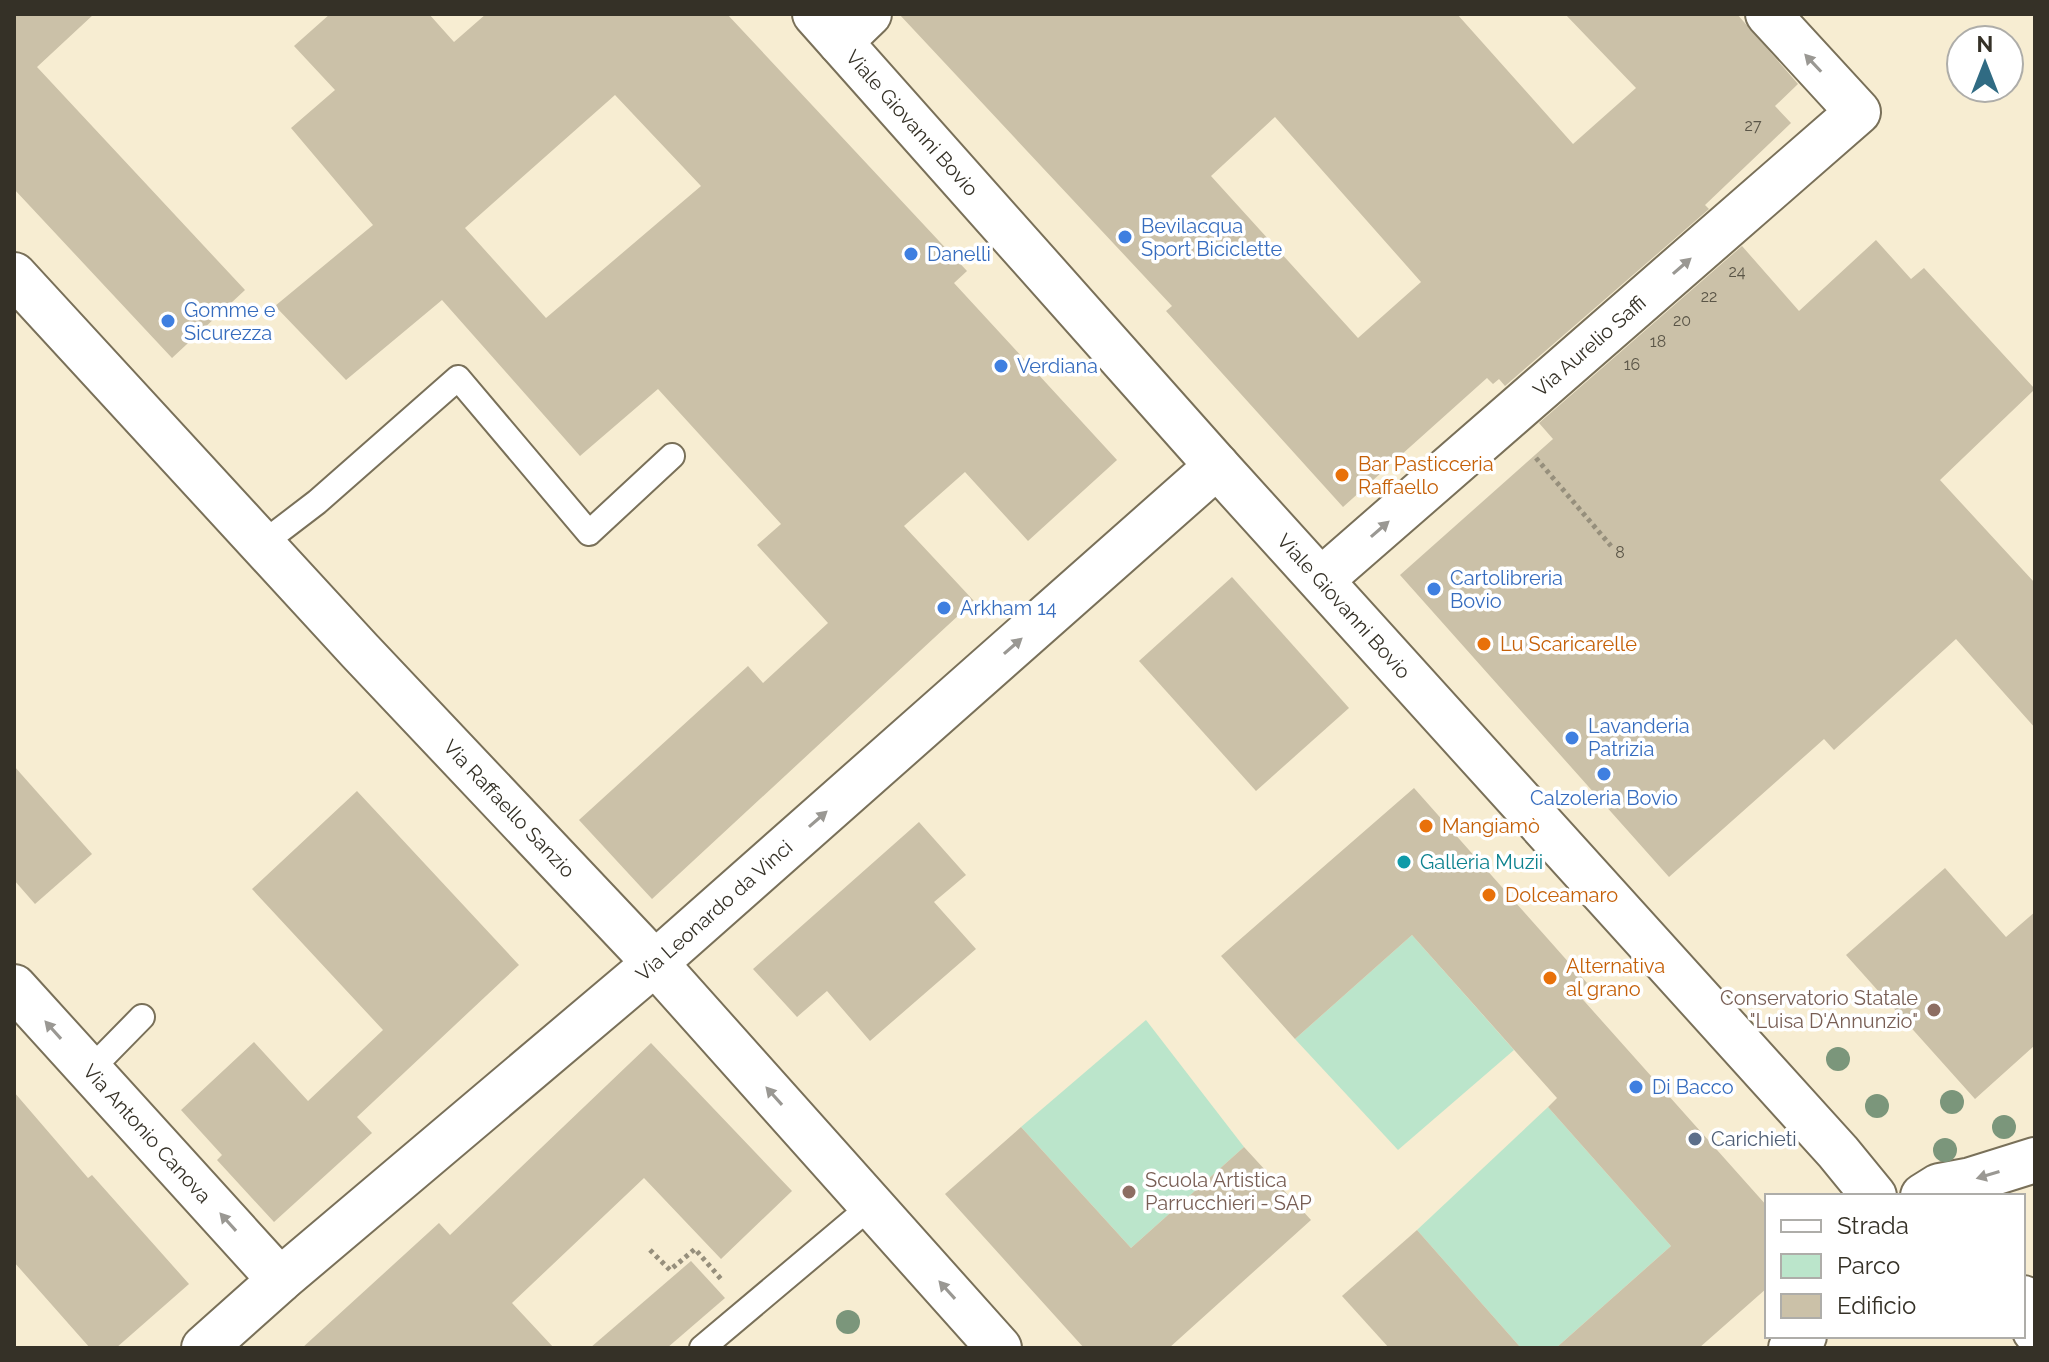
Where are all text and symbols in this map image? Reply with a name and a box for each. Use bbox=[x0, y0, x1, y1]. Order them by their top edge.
north arrow bbox=[1945, 24, 2025, 104]
text: N bbox=[1977, 31, 1993, 57]
street label: Viale Giovanni Bovio bbox=[841, 45, 983, 201]
one-way arrow bbox=[1804, 53, 1822, 73]
house number: 27 bbox=[1745, 116, 1762, 135]
place label: Bevilacqua Sport Biciclette bbox=[1141, 214, 1283, 261]
marker: Bevilacqua Sport Biciclette bbox=[1116, 228, 1134, 246]
place label: Danelli bbox=[927, 242, 991, 266]
marker: Danelli bbox=[902, 245, 920, 263]
one-way arrow bbox=[1671, 258, 1691, 275]
house number: 24 bbox=[1728, 262, 1746, 281]
house number: 22 bbox=[1701, 287, 1717, 306]
street label: Via Aurelio Saffi bbox=[1528, 291, 1651, 402]
place label: Gomme e Sicurezza bbox=[184, 298, 276, 345]
house number: 20 bbox=[1673, 311, 1691, 330]
marker: Gomme e Sicurezza bbox=[159, 312, 177, 330]
house number: 18 bbox=[1650, 332, 1666, 351]
place label: Verdiana bbox=[1017, 354, 1098, 378]
house number: 16 bbox=[1624, 355, 1640, 374]
marker: Verdiana bbox=[992, 357, 1010, 375]
place label: Bar Pasticceria Raffaello bbox=[1358, 452, 1494, 499]
marker: Bar Pasticceria Raffaello bbox=[1333, 466, 1351, 484]
one-way arrow bbox=[1371, 521, 1390, 539]
street label: Viale Giovanni Bovio bbox=[1272, 529, 1416, 684]
house number: 8 bbox=[1615, 543, 1625, 562]
place label: Cartolibreria Bovio bbox=[1450, 566, 1563, 613]
marker: Cartolibreria Bovio bbox=[1425, 580, 1443, 598]
place label: Arkham 14 bbox=[960, 596, 1057, 620]
marker: Arkham 14 bbox=[935, 599, 953, 617]
place label: Lu Scaricarelle bbox=[1500, 632, 1637, 656]
marker: Lu Scaricarelle bbox=[1475, 635, 1493, 653]
one-way arrow bbox=[1004, 638, 1023, 656]
place label: Lavanderia Patrizia bbox=[1588, 714, 1690, 761]
marker: Lavanderia Patrizia bbox=[1563, 729, 1581, 747]
street label: Via Raffaello Sanzio bbox=[438, 735, 580, 883]
marker: Calzoleria Bovio bbox=[1595, 765, 1613, 783]
place label: Calzoleria Bovio bbox=[1530, 786, 1678, 810]
one-way arrow bbox=[809, 810, 828, 828]
place label: Mangiamò bbox=[1442, 814, 1540, 838]
marker: Mangiamò bbox=[1417, 817, 1435, 835]
street label: Via Leonardo da Vinci bbox=[631, 835, 797, 986]
place label: Galleria Muzii bbox=[1420, 850, 1543, 874]
marker: Galleria Muzii bbox=[1395, 853, 1413, 871]
place label: Dolceamaro bbox=[1505, 883, 1618, 907]
marker: Dolceamaro bbox=[1480, 886, 1498, 904]
place label: Alternativa al grano bbox=[1566, 954, 1665, 1001]
marker: Alternativa al grano bbox=[1541, 969, 1559, 987]
place label: Conservatorio Statale "Luisa D'Annunzio" bbox=[1720, 986, 1918, 1033]
marker: Conservatorio Statale "Luisa D'Annunzio" bbox=[1925, 1001, 1943, 1019]
one-way arrow bbox=[44, 1020, 62, 1039]
street label: Via Antonio Canova bbox=[78, 1059, 216, 1208]
place label: Di Bacco bbox=[1652, 1075, 1734, 1099]
marker: Di Bacco bbox=[1627, 1078, 1645, 1096]
one-way arrow bbox=[766, 1086, 783, 1106]
place label: Carichieti bbox=[1711, 1127, 1797, 1151]
marker: Carichieti bbox=[1686, 1130, 1704, 1148]
place label: Scuola Artistica Parrucchieri - SAP bbox=[1145, 1168, 1312, 1215]
one-way arrow bbox=[1975, 1169, 1999, 1182]
marker: Scuola Artistica Parrucchieri - SAP bbox=[1120, 1183, 1138, 1201]
legend bbox=[1765, 1194, 2025, 1338]
text: Strada bbox=[1837, 1211, 1909, 1240]
one-way arrow bbox=[220, 1212, 238, 1231]
text: Parco bbox=[1837, 1251, 1900, 1280]
one-way arrow bbox=[939, 1280, 956, 1300]
text: Edificio bbox=[1837, 1291, 1916, 1320]

